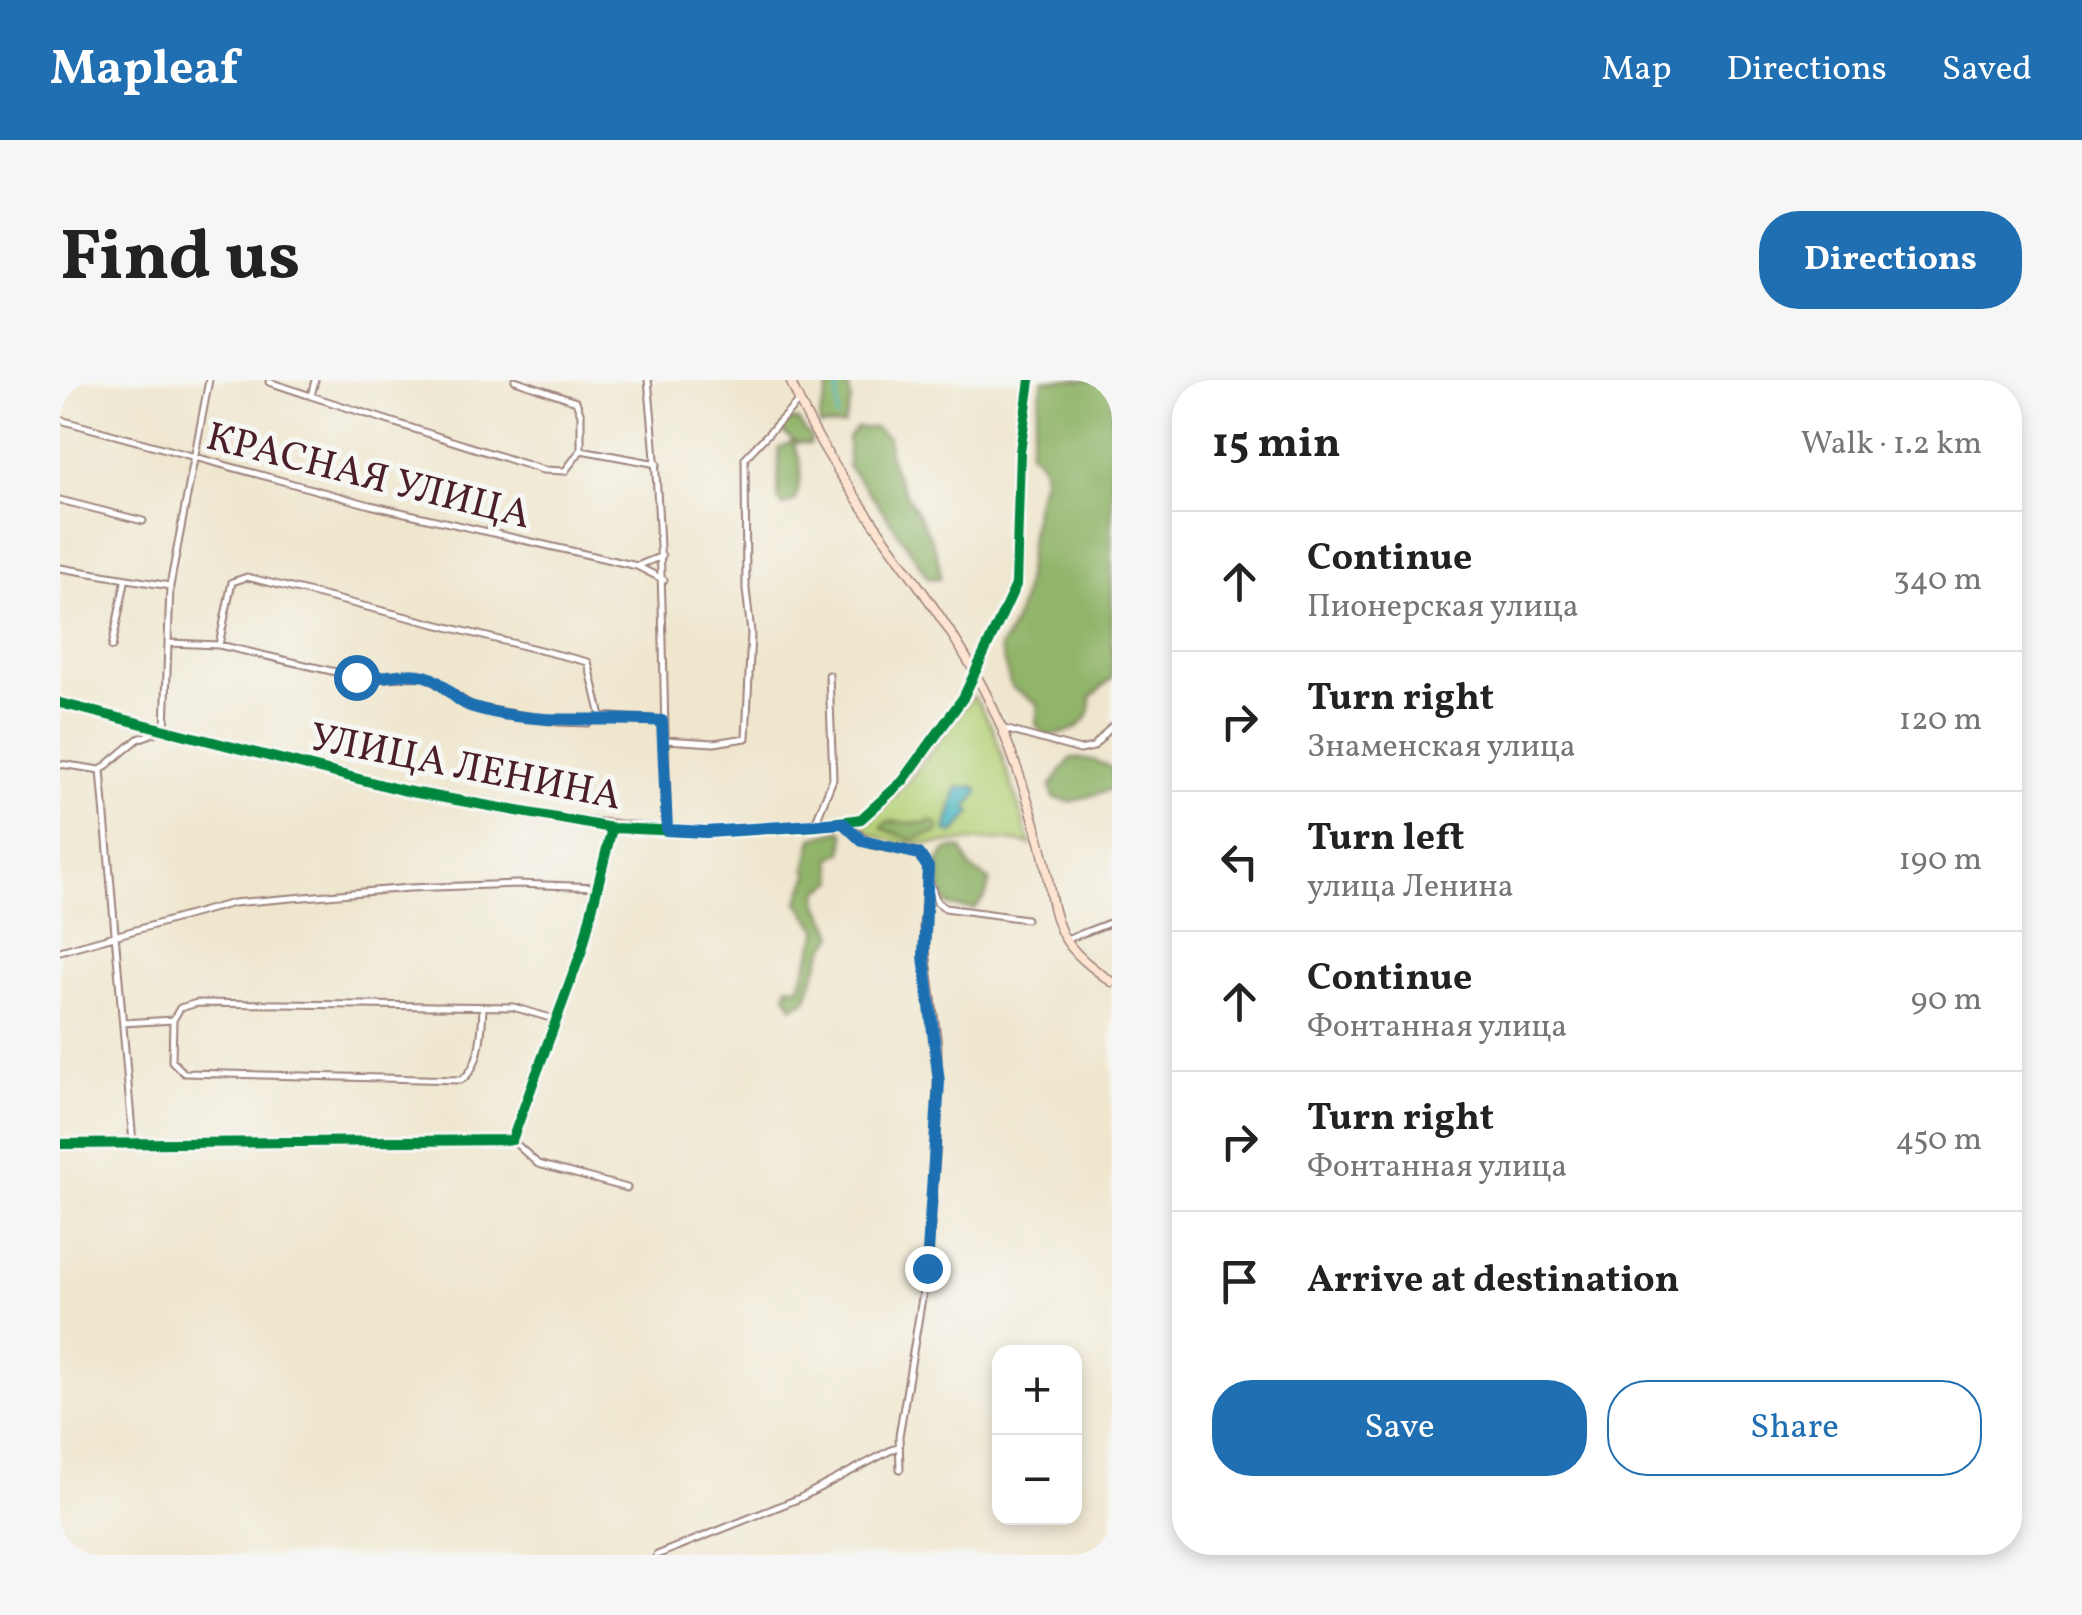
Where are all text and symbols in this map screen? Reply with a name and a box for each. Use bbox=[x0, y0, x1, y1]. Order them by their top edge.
text: Mapleaf bbox=[50, 37, 239, 104]
text: Map bbox=[1601, 46, 1672, 94]
text: Directions bbox=[1727, 46, 1887, 94]
text: Saved bbox=[1942, 46, 2032, 94]
text: Find us bbox=[60, 211, 300, 309]
button: Directions bbox=[1759, 211, 2022, 309]
street label: КРАСНАЯ УЛИЦА bbox=[200, 411, 536, 545]
text: 15 min bbox=[1212, 416, 1341, 475]
text: Walk · 1.2 km bbox=[1801, 423, 1982, 467]
text: Continue bbox=[1307, 533, 1472, 586]
icon: ahead bbox=[1212, 554, 1267, 609]
text: 340 m bbox=[1893, 559, 1982, 603]
text: Пионерская улица bbox=[1307, 586, 1579, 630]
route start bbox=[334, 655, 380, 701]
text: Turn right bbox=[1307, 673, 1494, 726]
icon: right bbox=[1212, 694, 1267, 749]
text: 120 m bbox=[1899, 699, 1982, 743]
street label: УЛИЦА ЛЕНИНА bbox=[305, 711, 626, 827]
text: Знаменская улица bbox=[1307, 726, 1576, 770]
text: Turn left bbox=[1307, 813, 1464, 866]
icon: left bbox=[1212, 834, 1267, 889]
text: 190 m bbox=[1898, 839, 1982, 883]
text: улица Ленина bbox=[1307, 866, 1514, 910]
text: Continue bbox=[1307, 953, 1472, 1006]
icon: ahead bbox=[1212, 974, 1267, 1029]
text: 90 m bbox=[1911, 979, 1982, 1023]
text: Фонтанная улица bbox=[1307, 1006, 1567, 1050]
text: Turn right bbox=[1307, 1093, 1494, 1146]
icon: right bbox=[1212, 1114, 1267, 1169]
text: 450 m bbox=[1895, 1119, 1982, 1163]
text: Фонтанная улица bbox=[1307, 1146, 1567, 1190]
route end bbox=[905, 1246, 951, 1292]
icon: arrive bbox=[1212, 1254, 1267, 1309]
text: Arrive at destination bbox=[1307, 1255, 1680, 1308]
map controls bbox=[992, 1345, 1082, 1525]
button: + bbox=[992, 1345, 1082, 1435]
button: Save bbox=[1212, 1380, 1587, 1476]
button: Share bbox=[1607, 1380, 1982, 1476]
button: − bbox=[992, 1435, 1082, 1525]

